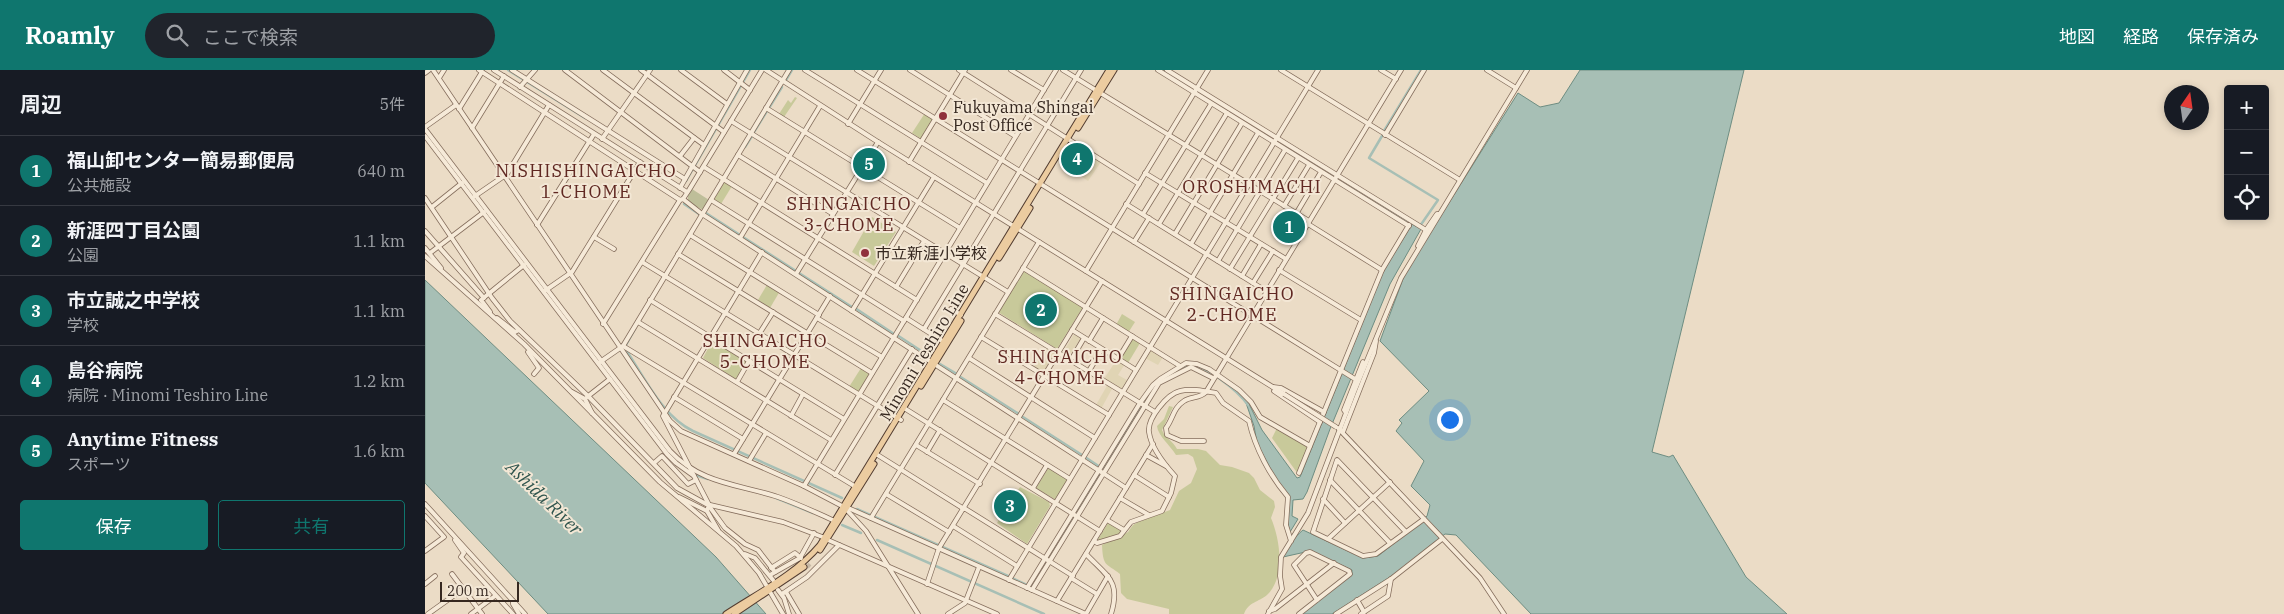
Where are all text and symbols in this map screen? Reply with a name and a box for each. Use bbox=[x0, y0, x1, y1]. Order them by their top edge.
search box bbox=[145, 13, 495, 58]
text: Roamly bbox=[25, 19, 115, 51]
icon: search bbox=[163, 21, 191, 49]
text: ここで検索 bbox=[203, 25, 298, 49]
text: 地図 bbox=[2059, 25, 2095, 48]
text: 経路 bbox=[2123, 25, 2159, 48]
text: 保存済み bbox=[2187, 25, 2259, 48]
north arrow bbox=[2164, 85, 2209, 130]
map controls bbox=[2224, 85, 2269, 220]
button: + bbox=[2224, 85, 2269, 130]
text: 周辺 bbox=[20, 90, 62, 118]
text: 5件 bbox=[379, 94, 405, 114]
place label: Fukuyama Shingai Post Office bbox=[953, 97, 1093, 135]
marker: Fukuyama Shingai Post Office bbox=[937, 110, 949, 122]
button: − bbox=[2224, 130, 2269, 175]
pin: 4 bbox=[1061, 140, 1093, 178]
pin: 5 bbox=[853, 145, 885, 183]
text: 福山卸センター簡易郵便局 bbox=[67, 148, 295, 172]
district label: NISHISHINGAICHO 1-CHOME bbox=[495, 159, 677, 203]
text: 1 bbox=[31, 161, 41, 181]
text: 640 m bbox=[357, 161, 405, 181]
text: 公共施設 bbox=[67, 175, 131, 195]
district label: OROSHIMACHI bbox=[1182, 175, 1322, 198]
button: locate bbox=[2224, 175, 2269, 220]
district label: SHINGAICHO 3-CHOME bbox=[786, 192, 912, 236]
pin: 1 bbox=[1273, 208, 1305, 246]
text: 新涯四丁目公園 bbox=[67, 218, 200, 242]
text: 2 bbox=[31, 231, 41, 251]
text: 1.1 km bbox=[353, 231, 405, 251]
place label: 市立新涯小学校 bbox=[875, 243, 987, 263]
text: 公園 bbox=[67, 245, 99, 265]
marker: 市立新涯小学校 bbox=[859, 247, 871, 259]
street label: Minomi Teshiro Line bbox=[875, 280, 973, 424]
district label: SHINGAICHO 2-CHOME bbox=[1169, 282, 1295, 326]
text: 市立誠之中学校 bbox=[67, 288, 200, 312]
pin: 2 bbox=[1025, 291, 1057, 329]
text: 3 bbox=[31, 301, 41, 321]
text: 1.1 km bbox=[353, 301, 405, 321]
text: 学校 bbox=[67, 315, 99, 335]
district label: SHINGAICHO 5-CHOME bbox=[702, 329, 828, 373]
district label: SHINGAICHO 4-CHOME bbox=[997, 345, 1123, 389]
text: 島谷病院 bbox=[67, 358, 143, 382]
text: 4 bbox=[31, 371, 41, 391]
text: 1.2 km bbox=[353, 371, 405, 391]
text: 病院 · Minomi Teshiro Line bbox=[67, 385, 268, 405]
your location bbox=[1437, 407, 1463, 433]
text: Anytime Fitness bbox=[67, 427, 218, 451]
text: 5 bbox=[31, 441, 41, 461]
text: 1.6 km bbox=[353, 441, 405, 461]
text: スポーツ bbox=[67, 454, 131, 474]
water label: Ashida River bbox=[501, 455, 588, 541]
pin: 3 bbox=[994, 487, 1026, 525]
button: 保存 bbox=[20, 500, 208, 550]
button: 共有 bbox=[218, 500, 405, 550]
scale bar bbox=[440, 579, 519, 602]
text: 200 m bbox=[447, 582, 489, 600]

